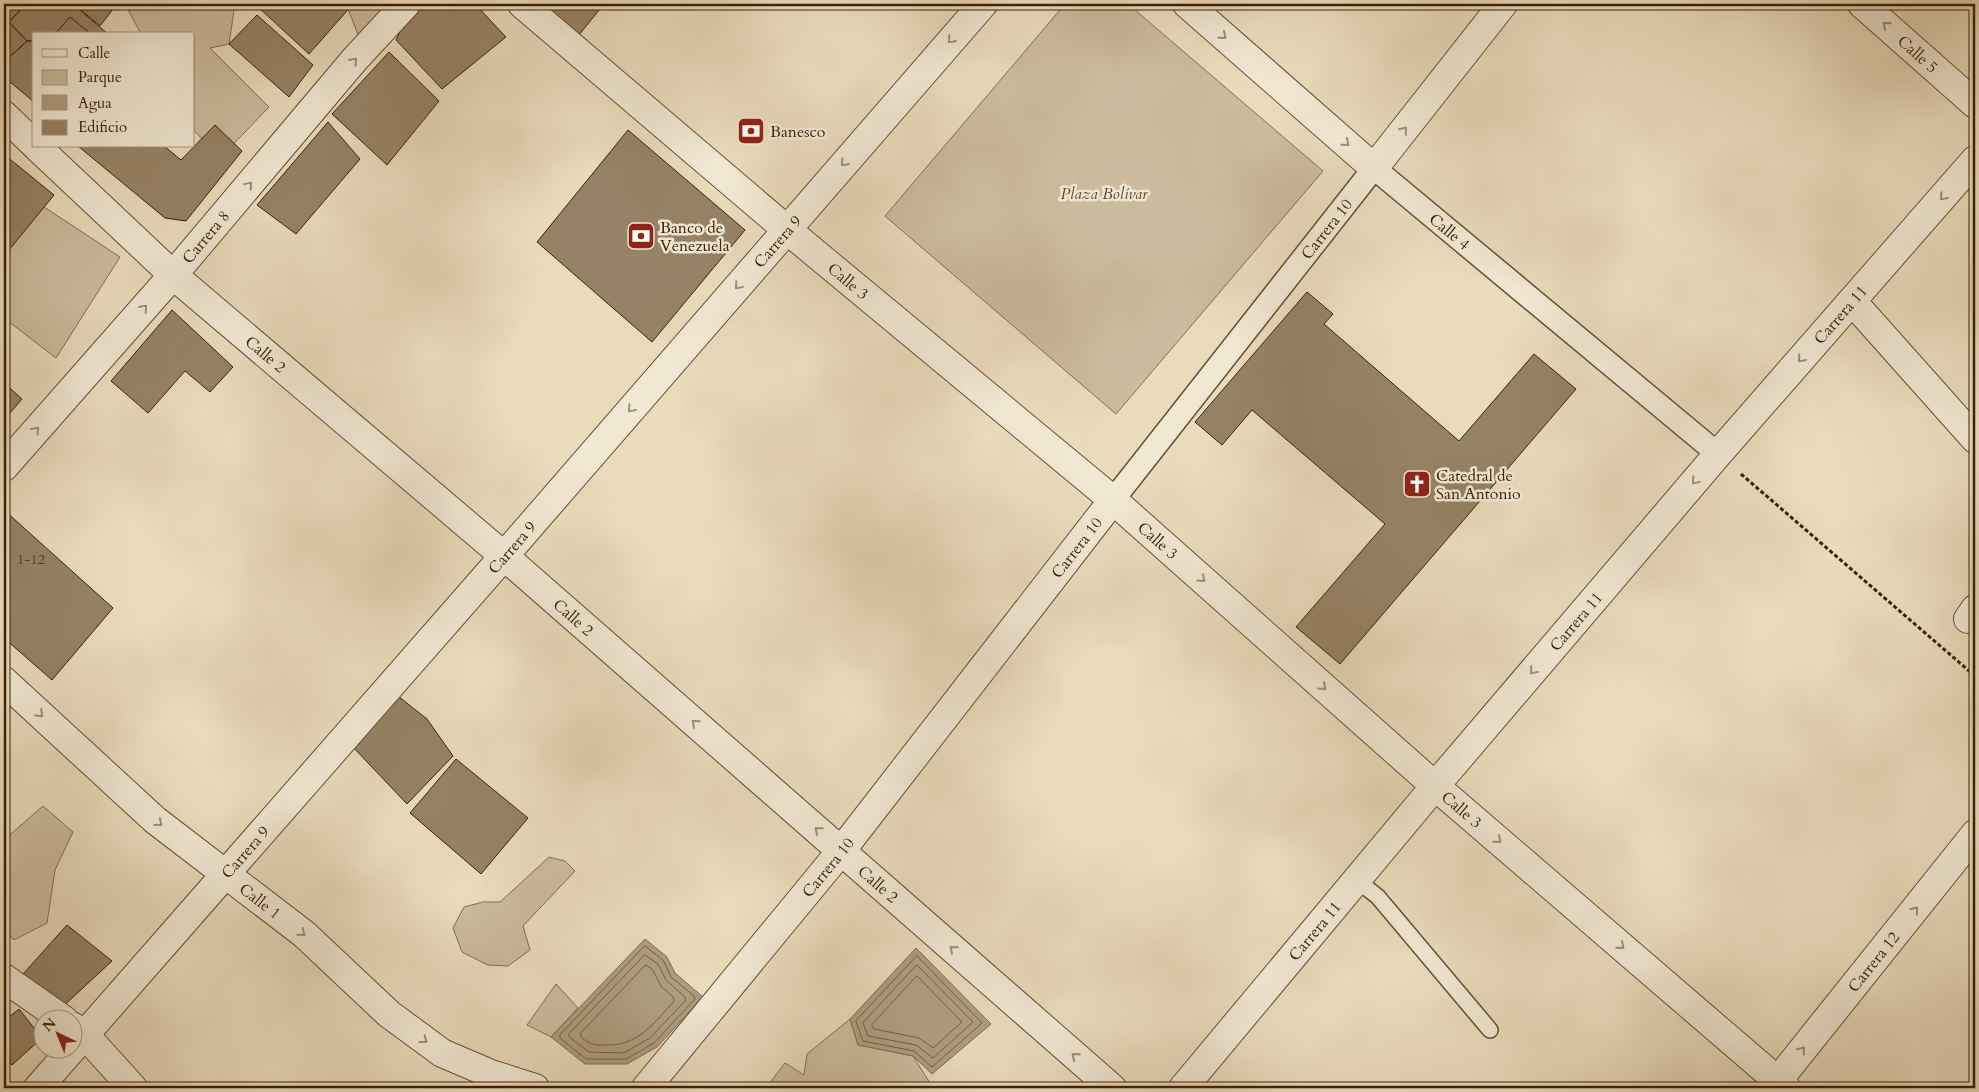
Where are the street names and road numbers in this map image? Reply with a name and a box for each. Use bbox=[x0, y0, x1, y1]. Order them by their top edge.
street label: Calle 5 bbox=[1893, 31, 1942, 78]
street label: Carrera 10 bbox=[1296, 194, 1358, 264]
street label: Carrera 8 bbox=[177, 206, 235, 269]
street label: Calle 4 bbox=[1424, 208, 1474, 255]
street label: Carrera 9 bbox=[749, 211, 807, 273]
street label: Calle 3 bbox=[823, 258, 873, 305]
street label: Carrera 11 bbox=[1809, 281, 1873, 349]
street label: Calle 2 bbox=[240, 331, 290, 378]
street label: Carrera 10 bbox=[1046, 513, 1108, 583]
street label: Carrera 9 bbox=[483, 517, 542, 579]
street label: Calle 3 bbox=[1133, 517, 1182, 565]
street label: Carrera 11 bbox=[1545, 587, 1608, 656]
street label: Calle 2 bbox=[548, 594, 598, 642]
street label: Calle 3 bbox=[1436, 786, 1486, 834]
street label: Carrera 9 bbox=[216, 821, 275, 884]
street label: Carrera 10 bbox=[797, 833, 860, 902]
street label: Calle 2 bbox=[853, 861, 903, 908]
street label: Calle 1 bbox=[234, 878, 285, 925]
street label: Carrera 11 bbox=[1284, 897, 1346, 966]
street label: Carrera 12 bbox=[1843, 927, 1905, 997]

